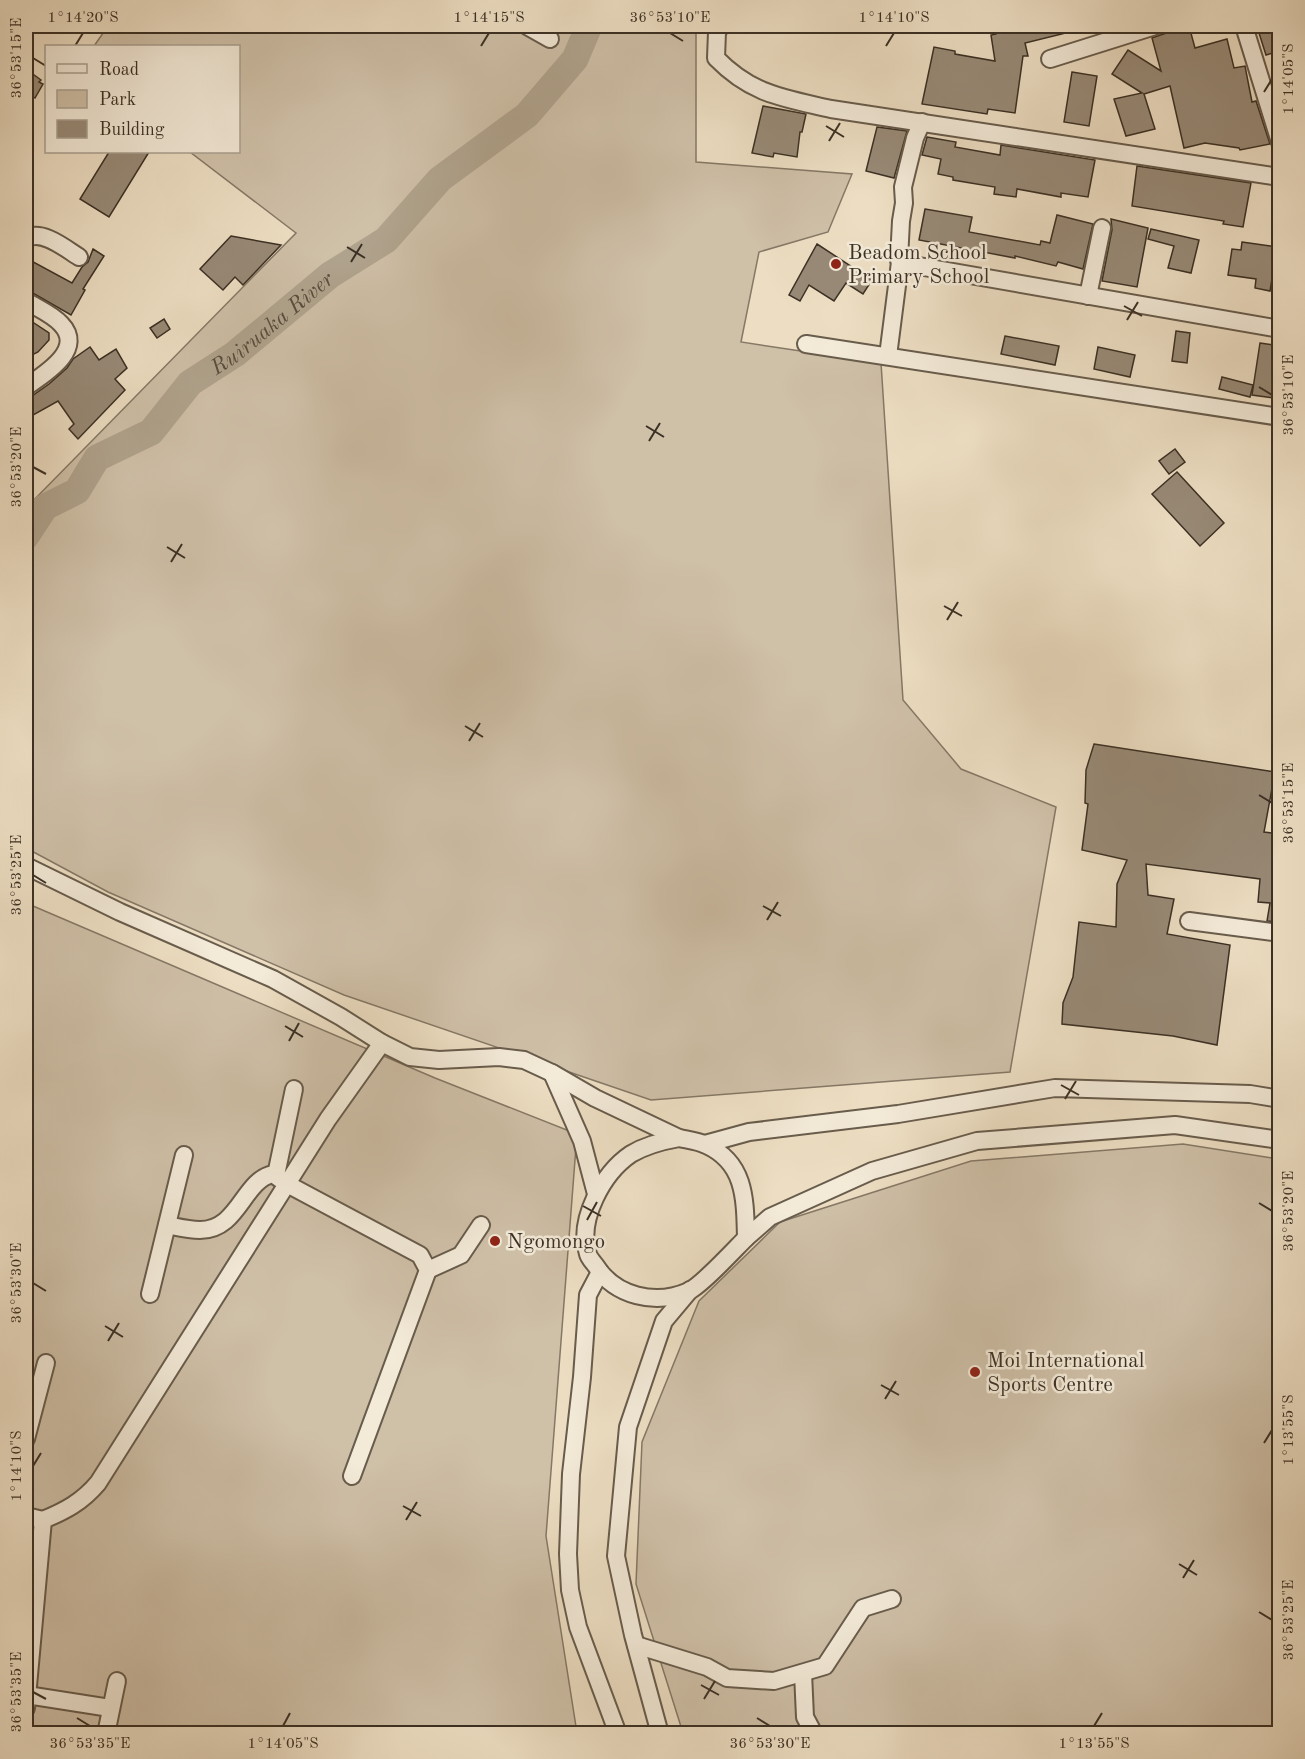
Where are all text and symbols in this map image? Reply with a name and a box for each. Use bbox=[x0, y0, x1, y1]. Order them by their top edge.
text: 1°14'20"S bbox=[47, 11, 119, 26]
text: 1°14'15"S bbox=[453, 11, 525, 26]
text: 36°53'10"E bbox=[630, 11, 710, 26]
text: 1°14'10"S bbox=[858, 11, 930, 26]
text: 36°53'15"E bbox=[10, 18, 25, 98]
text: 1°14'05"S bbox=[1282, 43, 1297, 115]
legend bbox=[45, 45, 240, 153]
text: Road bbox=[99, 61, 139, 79]
text: Park bbox=[99, 91, 136, 109]
text: Building bbox=[99, 121, 165, 139]
place label: Beadom School Primary School bbox=[848, 243, 990, 288]
marker: Beadom School Primary School bbox=[829, 257, 843, 271]
water label: Ruiruaka River bbox=[206, 268, 338, 380]
text: 36°53'10"E bbox=[1282, 355, 1297, 435]
text: 36°53'20"E bbox=[10, 427, 25, 507]
text: 36°53'15"E bbox=[1282, 763, 1297, 843]
text: 36°53'25"E bbox=[10, 835, 25, 915]
text: 36°53'20"E bbox=[1282, 1171, 1297, 1251]
place label: Ngomongo bbox=[507, 1232, 605, 1253]
marker: Ngomongo bbox=[488, 1234, 502, 1248]
text: 36°53'30"E bbox=[10, 1243, 25, 1323]
place label: Moi International Sports Centre bbox=[987, 1351, 1145, 1396]
marker: Moi International Sports Centre bbox=[968, 1365, 982, 1379]
text: 1°13'55"S bbox=[1282, 1394, 1297, 1466]
text: 1°14'10"S bbox=[10, 1430, 25, 1502]
text: 36°53'25"E bbox=[1282, 1580, 1297, 1660]
text: 36°53'35"E bbox=[10, 1652, 25, 1732]
text: 36°53'35"E bbox=[50, 1737, 130, 1752]
text: 1°14'05"S bbox=[247, 1737, 319, 1752]
text: 36°53'30"E bbox=[730, 1737, 810, 1752]
text: 1°13'55"S bbox=[1058, 1737, 1130, 1752]

